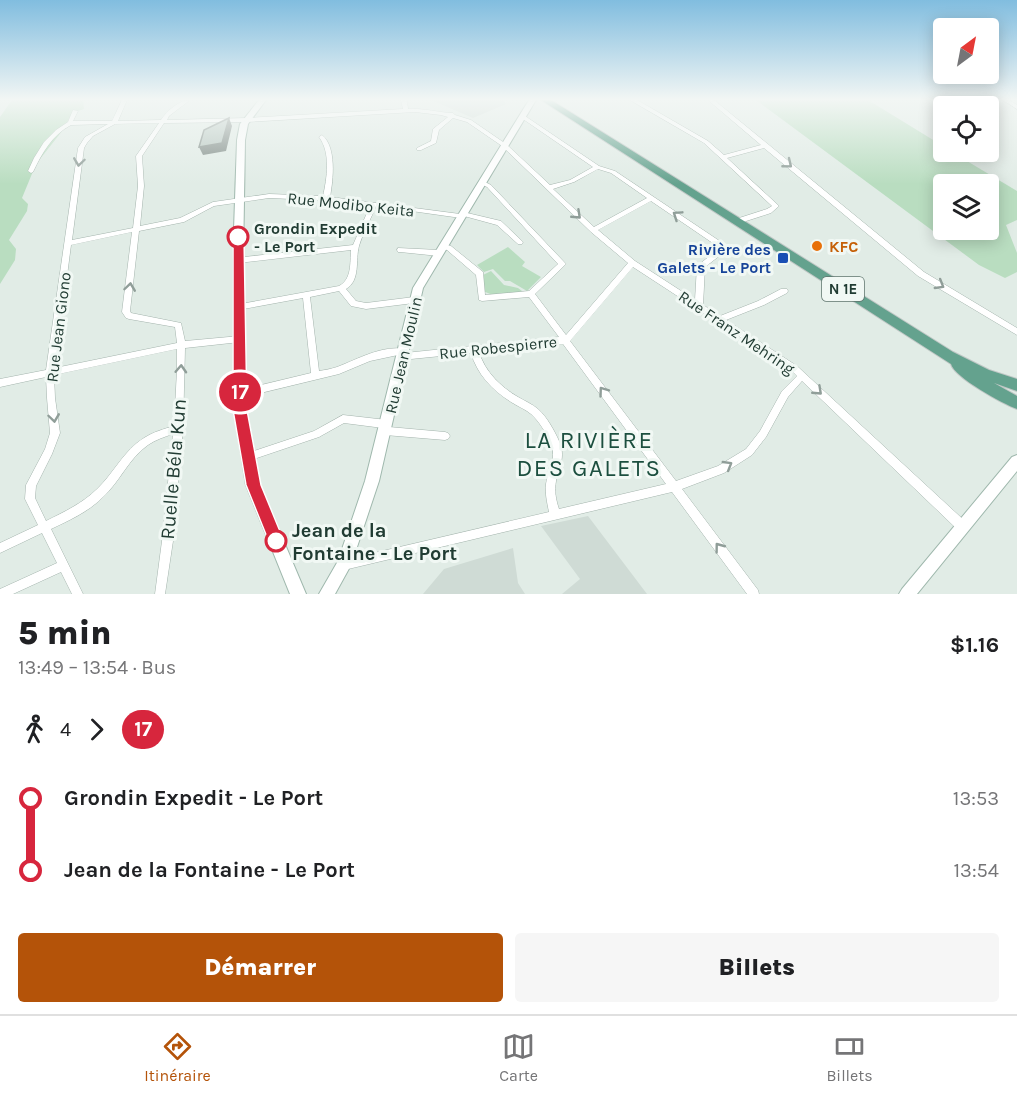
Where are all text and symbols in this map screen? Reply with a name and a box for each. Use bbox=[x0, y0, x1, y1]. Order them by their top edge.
north arrow bbox=[933, 18, 999, 84]
map controls bbox=[933, 18, 999, 240]
button: locate bbox=[933, 96, 999, 162]
one-way arrow bbox=[73, 157, 85, 167]
one-way arrow bbox=[781, 157, 792, 168]
button: layers bbox=[933, 174, 999, 240]
street label: Rue Modibo Keita bbox=[286, 188, 415, 221]
one-way arrow bbox=[570, 208, 580, 219]
one-way arrow bbox=[673, 211, 684, 222]
place label: Grondin Expedit - Le Port bbox=[254, 219, 377, 256]
marker: Grondin Expedit - Le Port bbox=[227, 226, 249, 248]
place label: KFC bbox=[829, 237, 858, 256]
marker: KFC bbox=[810, 239, 824, 253]
place label: Rivière des Galets - Le Port bbox=[657, 240, 771, 277]
marker: Rivière des Galets - Le Port bbox=[776, 251, 790, 265]
street label: Rue Jean Giono bbox=[42, 271, 75, 383]
road number: N 1E bbox=[822, 277, 864, 301]
one-way arrow bbox=[934, 278, 944, 290]
one-way arrow bbox=[123, 283, 135, 292]
street label: Rue Franz Mehring bbox=[675, 286, 798, 378]
street label: Rue Jean Moulin bbox=[381, 295, 426, 415]
street label: Rue Robespierre bbox=[438, 332, 558, 363]
one-way arrow bbox=[175, 364, 188, 373]
line badge: 17 bbox=[213, 372, 267, 412]
text: 17 bbox=[231, 380, 249, 404]
one-way arrow bbox=[811, 384, 822, 395]
one-way arrow bbox=[599, 386, 610, 397]
street label: Ruelle Béla Kun bbox=[156, 398, 191, 540]
one-way arrow bbox=[47, 413, 60, 422]
district label: LA RIVIÈRE DES GALETS bbox=[516, 425, 662, 482]
one-way arrow bbox=[722, 461, 732, 472]
place label: Jean de la Fontaine - Le Port bbox=[292, 519, 457, 565]
marker: Jean de la Fontaine - Le Port bbox=[265, 530, 287, 552]
one-way arrow bbox=[716, 543, 727, 554]
text: 5 min bbox=[18, 614, 112, 652]
text: $1.16 bbox=[950, 632, 999, 658]
text: 13:49 – 13:54 · Bus bbox=[18, 656, 176, 679]
icon: walk bbox=[18, 713, 51, 746]
icon: forward bbox=[80, 713, 113, 746]
text: 17 bbox=[134, 717, 152, 741]
text: 4 bbox=[60, 718, 71, 741]
text: Grondin Expedit - Le Port bbox=[64, 785, 323, 811]
text: 13:53 bbox=[953, 787, 999, 810]
text: Jean de la Fontaine - Le Port bbox=[64, 857, 355, 883]
text: 13:54 bbox=[954, 859, 999, 882]
button: Démarrer bbox=[18, 933, 503, 1002]
button: Billets bbox=[515, 933, 999, 1002]
tab: Itinéraire bbox=[144, 1030, 211, 1085]
tab: Carte bbox=[499, 1030, 538, 1085]
tab: Billets bbox=[826, 1030, 873, 1085]

